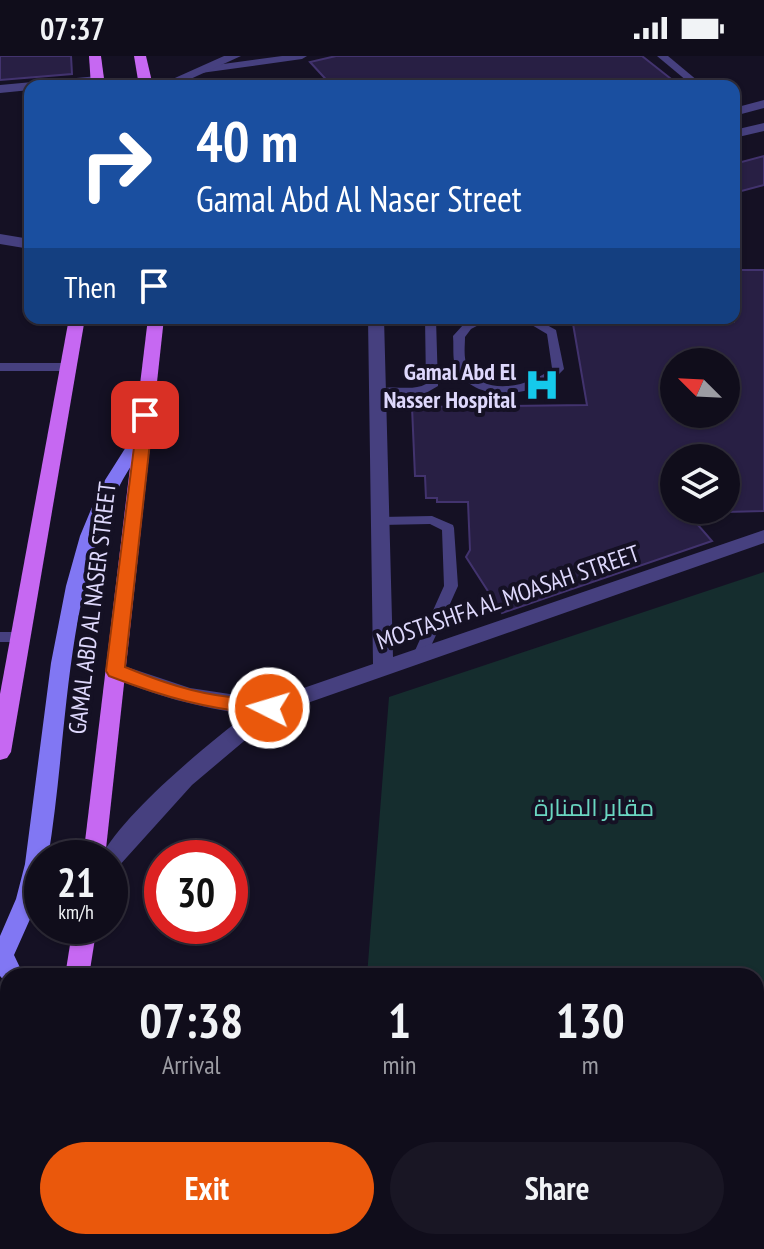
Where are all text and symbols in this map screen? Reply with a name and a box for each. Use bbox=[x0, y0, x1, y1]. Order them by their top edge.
text: 07:37 bbox=[40, 9, 105, 48]
text: 40 m bbox=[196, 105, 298, 177]
icon: right bbox=[64, 112, 168, 216]
text: Gamal Abd Al Naser Street bbox=[196, 175, 522, 222]
icon: arrive bbox=[132, 264, 176, 308]
text: Then bbox=[64, 267, 116, 306]
north arrow bbox=[660, 348, 740, 428]
map controls bbox=[660, 348, 740, 524]
place label: Gamal Abd El Nasser Hospital bbox=[383, 356, 516, 415]
hospital icon: Gamal Abd El Nasser Hospital bbox=[523, 366, 561, 404]
pin bbox=[111, 381, 179, 449]
icon: arrive bbox=[123, 393, 167, 437]
button: layers bbox=[660, 444, 740, 524]
street label: GAMAL ABD AL NASER STREET bbox=[61, 480, 123, 736]
street label: MOSTASHFA AL MOASAH STREET bbox=[373, 537, 644, 657]
position arrow bbox=[227, 666, 311, 750]
park label: مقابر المنارة bbox=[534, 792, 654, 823]
speed limit sign: 30 bbox=[144, 840, 248, 944]
text: 21 bbox=[57, 856, 95, 908]
text: km/h bbox=[58, 899, 94, 925]
text: 07:38 bbox=[139, 989, 243, 1051]
text: 1 bbox=[388, 989, 411, 1051]
text: 130 bbox=[556, 989, 625, 1051]
text: Arrival bbox=[162, 1048, 221, 1081]
text: min bbox=[382, 1048, 416, 1081]
text: m bbox=[582, 1048, 599, 1081]
button: Exit bbox=[40, 1142, 374, 1234]
button: Share bbox=[390, 1142, 724, 1234]

